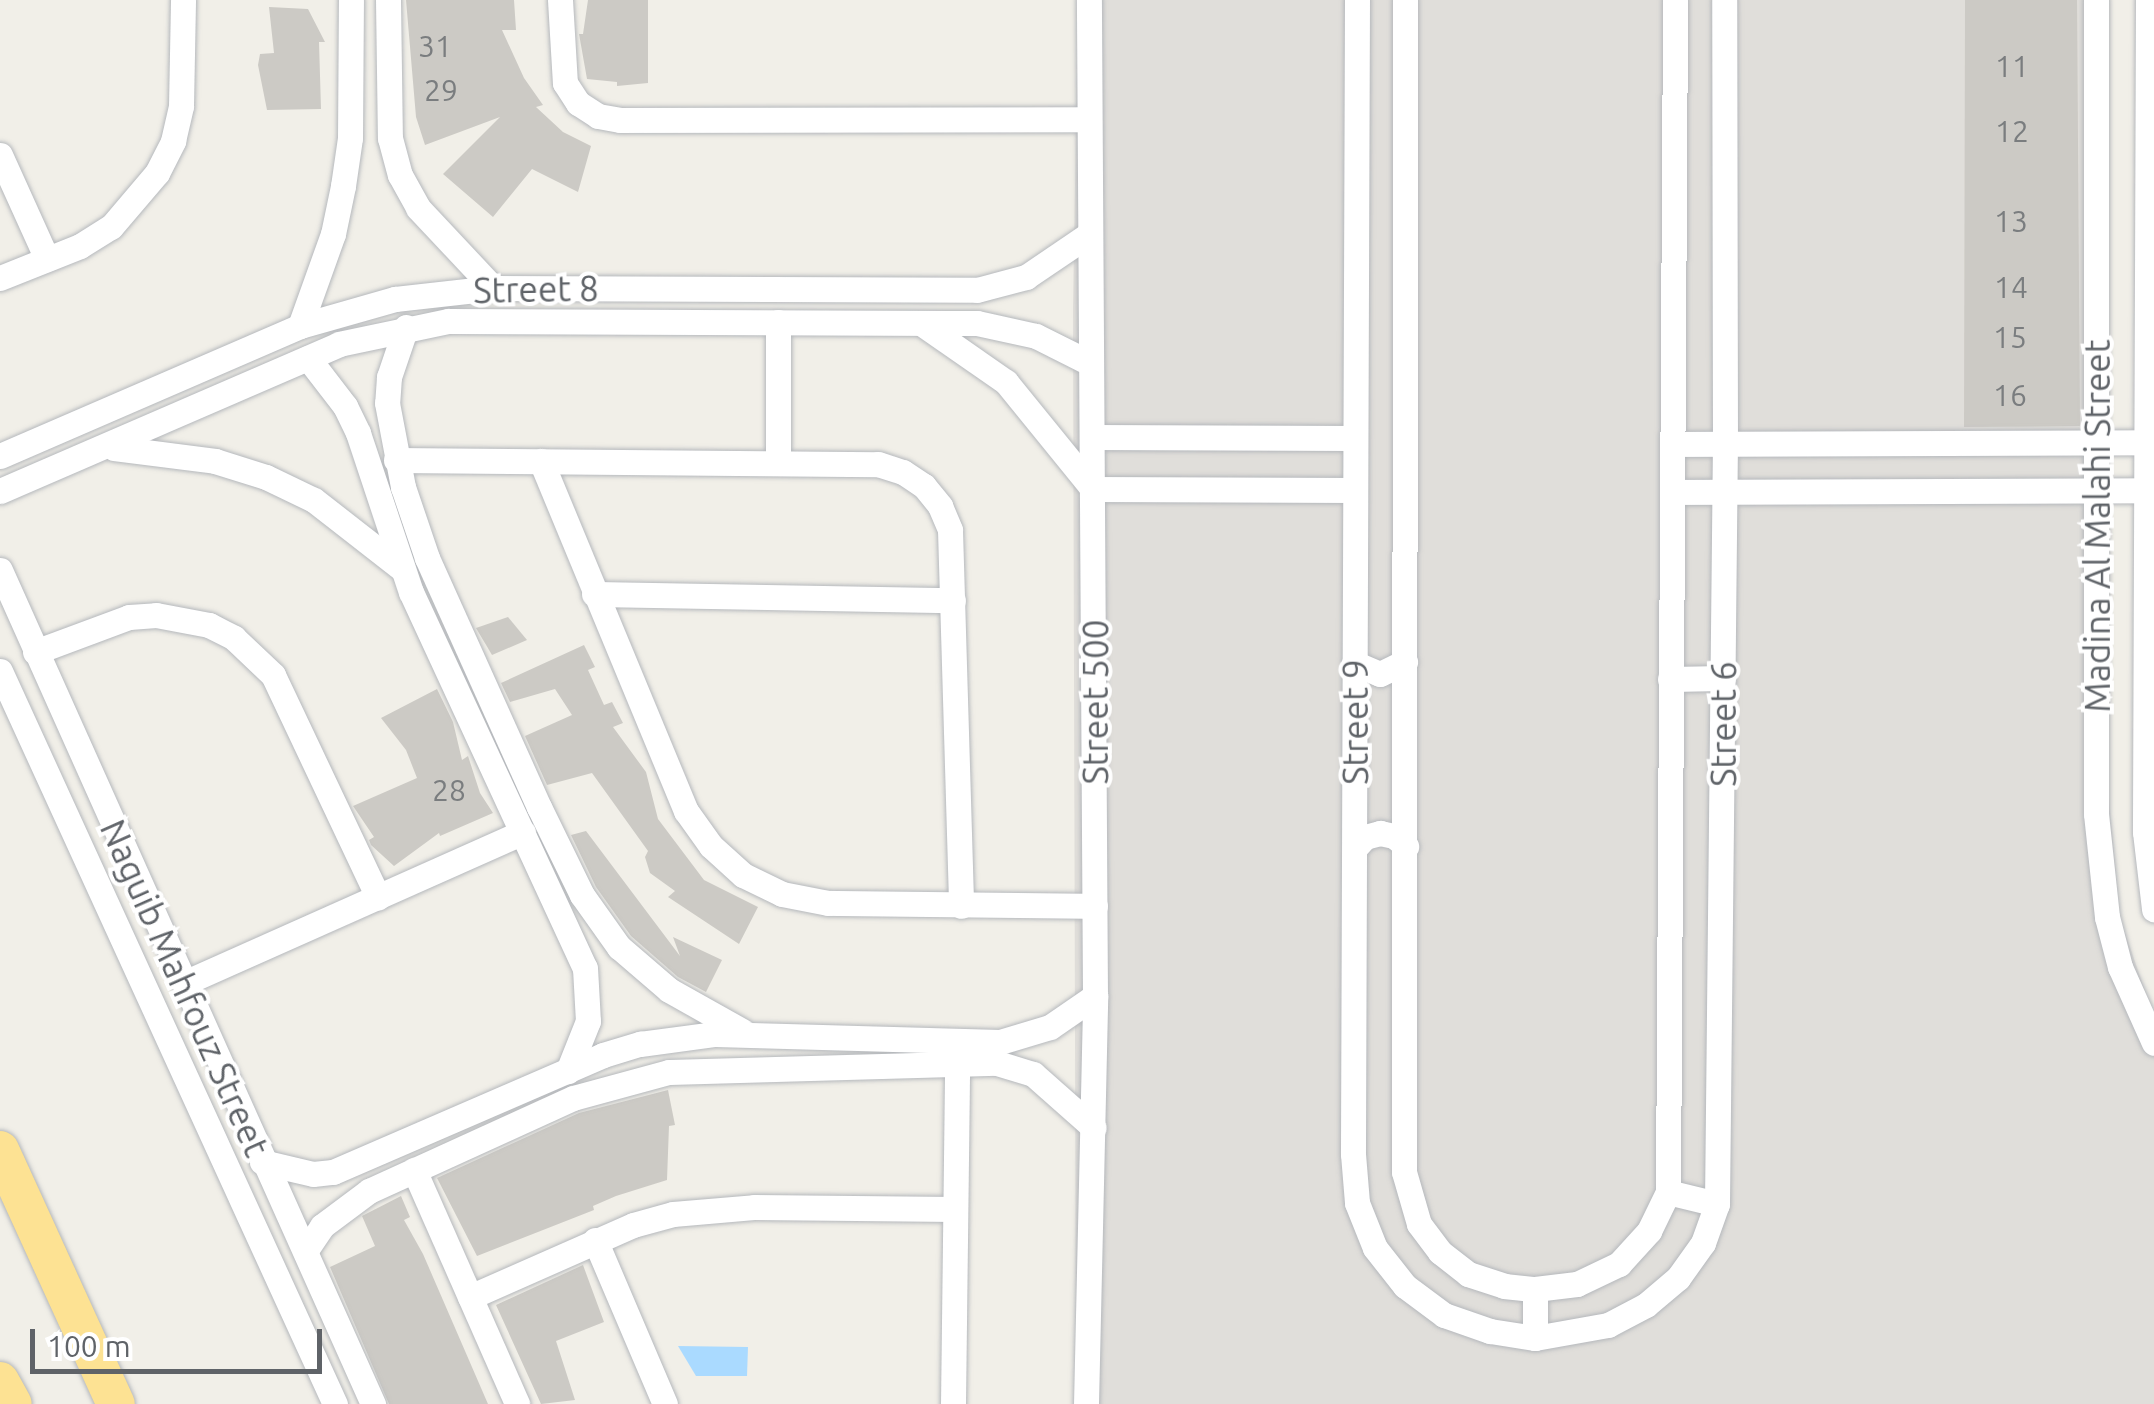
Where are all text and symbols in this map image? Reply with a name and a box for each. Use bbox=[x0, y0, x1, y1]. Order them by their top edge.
house number: 31 bbox=[418, 28, 452, 64]
house number: 11 bbox=[1995, 48, 2029, 84]
house number: 29 bbox=[424, 72, 458, 108]
house number: 12 bbox=[1995, 113, 2029, 149]
house number: 13 bbox=[1994, 203, 2028, 239]
street label: Street 8 bbox=[473, 267, 599, 311]
house number: 14 bbox=[1994, 269, 2028, 305]
house number: 15 bbox=[1993, 319, 2027, 355]
street label: Madina Al Malahi Street bbox=[2076, 339, 2118, 713]
house number: 16 bbox=[1993, 377, 2027, 413]
street label: Street 500 bbox=[1074, 620, 1116, 784]
street label: Street 9 bbox=[1334, 659, 1376, 785]
street label: Street 6 bbox=[1702, 661, 1744, 787]
house number: 28 bbox=[432, 772, 466, 808]
street label: Naguib Mahfouz Street bbox=[92, 813, 278, 1163]
scale bar bbox=[35, 1309, 328, 1371]
text: 100 m bbox=[47, 1329, 131, 1363]

